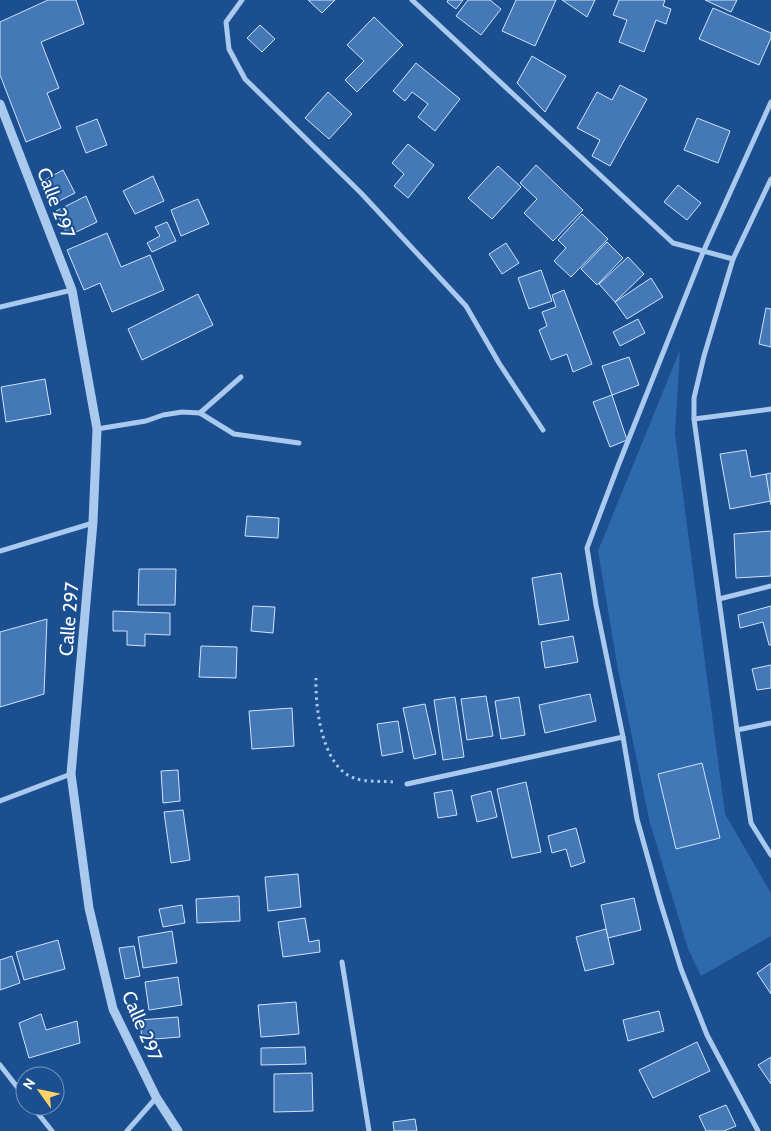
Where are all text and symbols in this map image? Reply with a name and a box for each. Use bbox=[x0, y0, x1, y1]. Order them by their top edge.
street label: Calle 297 bbox=[32, 164, 80, 242]
street label: Calle 297 bbox=[54, 581, 84, 657]
street label: Calle 297 bbox=[117, 987, 167, 1065]
north arrow bbox=[15, 1066, 65, 1116]
text: N bbox=[19, 1075, 39, 1093]

